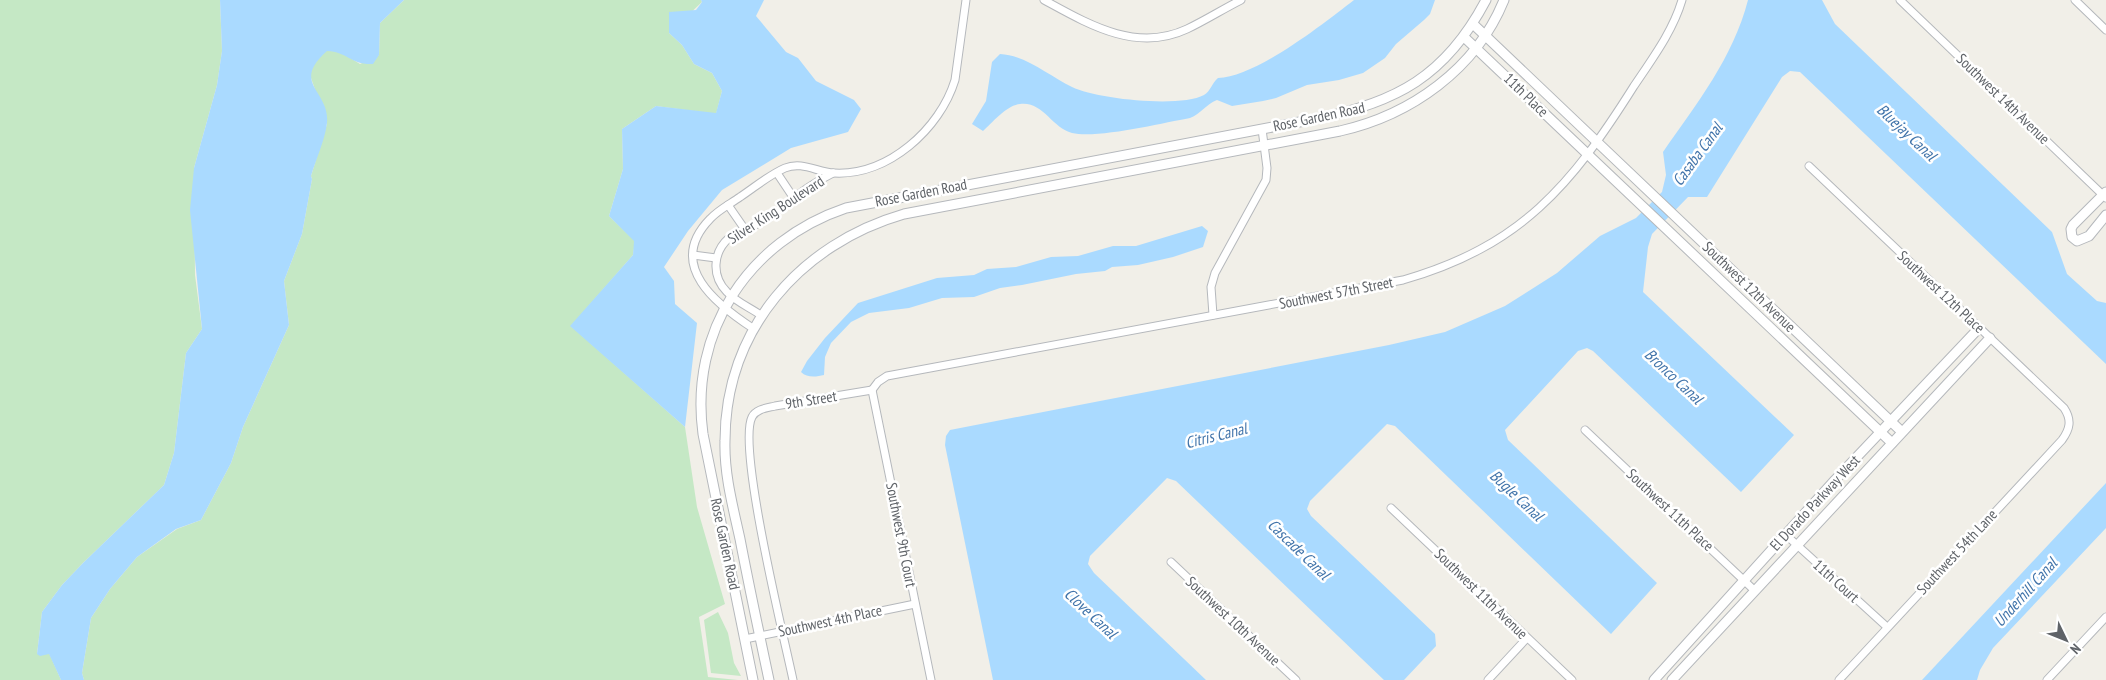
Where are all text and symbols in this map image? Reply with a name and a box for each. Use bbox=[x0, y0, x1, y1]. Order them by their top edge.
street label: Southwest 14th Avenue bbox=[1953, 49, 2054, 148]
street label: 11th Place bbox=[1500, 69, 1553, 121]
street label: Rose Garden Road bbox=[1271, 98, 1366, 135]
water label: Bluejay Canal bbox=[1873, 99, 1942, 166]
water label: Casaba Canal bbox=[1668, 118, 1727, 189]
street label: Silver King Boulevard bbox=[724, 171, 828, 248]
street label: Rose Garden Road bbox=[873, 174, 968, 211]
street label: Southwest 12th Avenue bbox=[1699, 237, 1800, 336]
street label: Southwest 12th Place bbox=[1894, 246, 1989, 337]
street label: Southwest 57th Street bbox=[1277, 272, 1395, 313]
water label: Bronco Canal bbox=[1641, 344, 1708, 409]
street label: 9th Street bbox=[784, 386, 838, 413]
water label: Citris Canal bbox=[1183, 417, 1250, 452]
street label: El Dorado Parkway West bbox=[1765, 451, 1864, 554]
street label: Southwest 11th Place bbox=[1623, 464, 1718, 555]
water label: Bugle Canal bbox=[1486, 465, 1549, 526]
street label: Southwest 9th Court bbox=[882, 481, 921, 589]
street label: Rose Garden Road bbox=[707, 496, 744, 591]
street label: Southwest 54th Lane bbox=[1912, 505, 2001, 598]
water label: Cascade Canal bbox=[1264, 514, 1335, 584]
street label: Southwest 11th Avenue bbox=[1431, 544, 1532, 643]
water label: Underhill Canal bbox=[1989, 553, 2062, 630]
street label: 11th Court bbox=[1809, 555, 1863, 606]
street label: Southwest 10th Avenue bbox=[1182, 572, 1285, 669]
water label: Clove Canal bbox=[1061, 584, 1122, 643]
street label: Southwest 4th Place bbox=[776, 600, 884, 641]
north arrow bbox=[2041, 615, 2091, 665]
text: N bbox=[2066, 640, 2085, 658]

